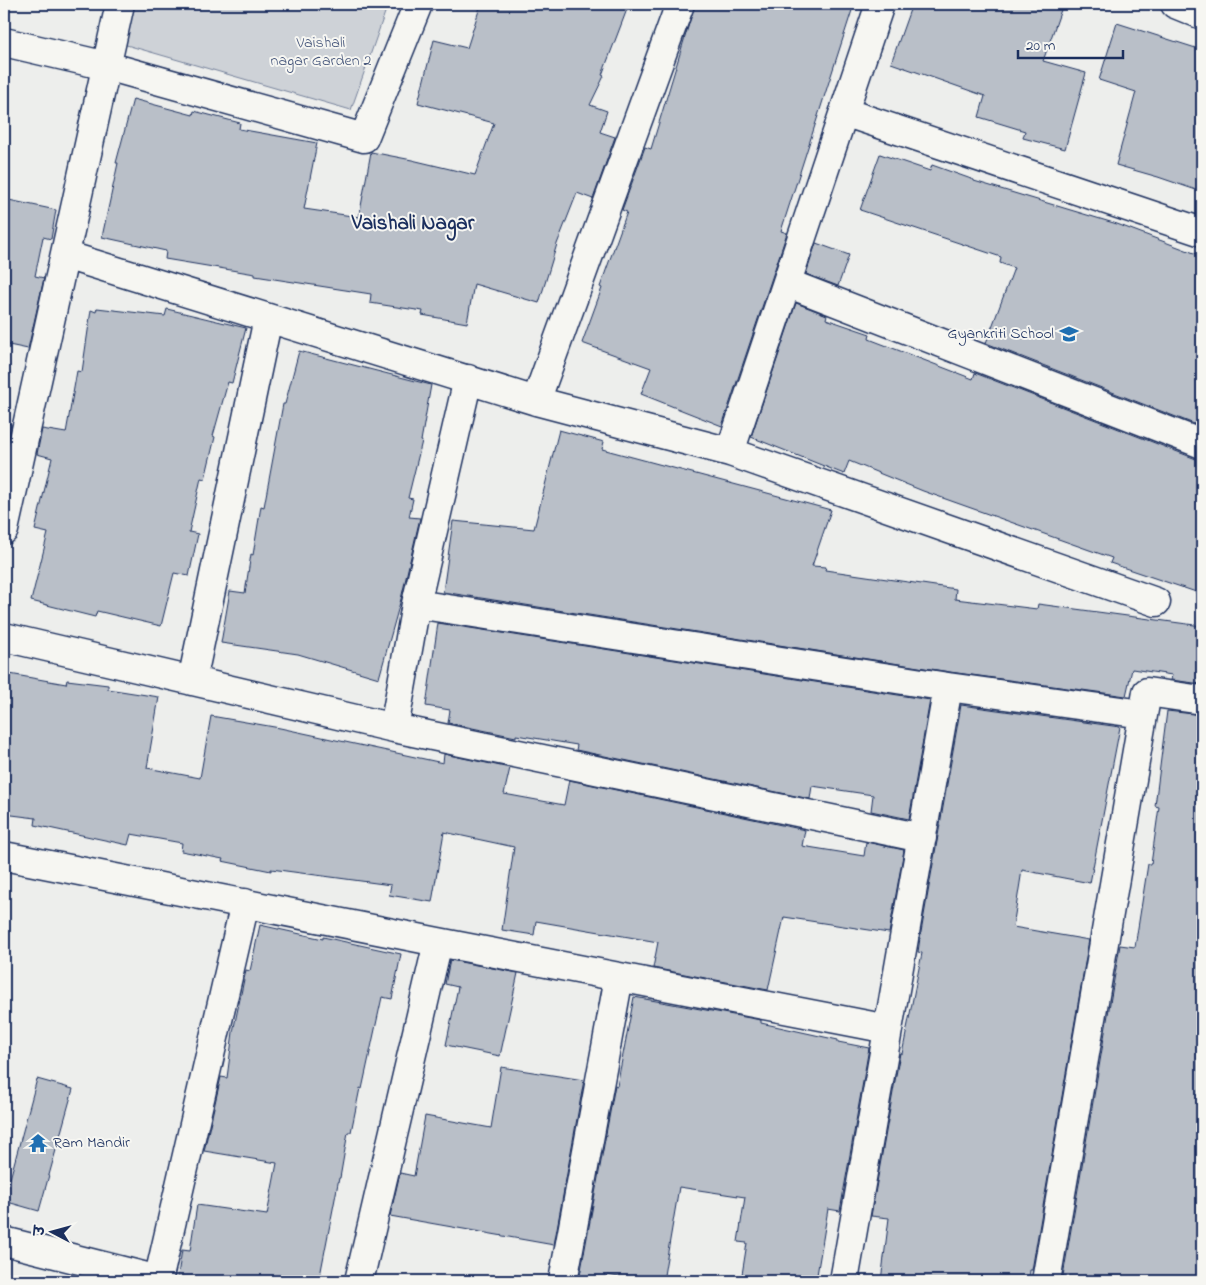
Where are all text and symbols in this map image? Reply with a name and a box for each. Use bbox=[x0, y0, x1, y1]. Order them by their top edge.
scale bar bbox=[1018, 28, 1124, 60]
park label: Vaishali nagar Garden 2 bbox=[271, 31, 372, 73]
text: 20 m bbox=[1026, 35, 1056, 57]
district label: Vaishali Nagar bbox=[351, 209, 475, 241]
place label: Gyankriti School bbox=[948, 322, 1054, 346]
school or university icon: Gyankriti School bbox=[1058, 323, 1080, 345]
place label: Ram Mandir bbox=[53, 1131, 130, 1155]
temple icon: Ram Mandir bbox=[27, 1132, 49, 1154]
north arrow bbox=[28, 1208, 78, 1258]
text: उ bbox=[29, 1223, 52, 1239]

